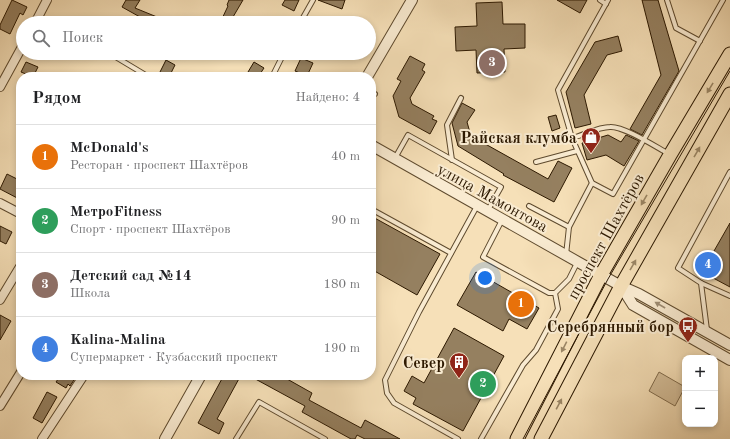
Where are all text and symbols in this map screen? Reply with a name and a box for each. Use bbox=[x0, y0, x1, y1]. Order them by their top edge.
search box bbox=[16, 16, 376, 60]
icon: search bbox=[30, 27, 52, 49]
text: Поиск bbox=[62, 31, 103, 46]
pin: 3 bbox=[479, 48, 505, 78]
one-way arrow bbox=[706, 83, 714, 93]
text: Рядом bbox=[32, 90, 81, 107]
text: Найдено: 4 bbox=[296, 91, 360, 104]
shop icon: Райская клумба bbox=[580, 126, 602, 154]
place label: Райская клумба bbox=[460, 131, 577, 147]
text: McDonald's bbox=[70, 141, 148, 156]
one-way arrow bbox=[694, 146, 701, 158]
text: 1 bbox=[41, 150, 49, 163]
text: 40 m bbox=[331, 150, 360, 163]
text: Ресторан · проспект Шахтёров bbox=[70, 159, 248, 172]
street label: улица Мамонтова bbox=[434, 162, 550, 236]
street label: проспект Шахтёров bbox=[566, 171, 648, 302]
one-way arrow bbox=[641, 194, 648, 206]
text: МетроFitness bbox=[70, 205, 162, 220]
text: 2 bbox=[41, 214, 49, 227]
text: 90 m bbox=[331, 214, 360, 227]
text: Спорт · проспект Шахтёров bbox=[70, 223, 231, 236]
pin: 4 bbox=[695, 250, 721, 280]
one-way arrow bbox=[630, 259, 637, 271]
your location bbox=[475, 268, 495, 288]
text: Детский сад №14 bbox=[70, 269, 192, 284]
text: 3 bbox=[41, 278, 49, 291]
text: 180 m bbox=[323, 278, 360, 291]
text: Школа bbox=[70, 287, 110, 300]
pin: 1 bbox=[508, 289, 534, 319]
one-way arrow bbox=[654, 302, 665, 308]
bus stop icon: Серебрянный бор bbox=[677, 315, 699, 343]
place label: Серебрянный бор bbox=[547, 320, 674, 336]
text: Kalina-Malina bbox=[70, 333, 166, 348]
one-way arrow bbox=[561, 341, 567, 353]
text: 4 bbox=[41, 342, 49, 355]
text: 190 m bbox=[323, 342, 360, 355]
text: Супермаркет · Кузбасский проспект bbox=[70, 351, 278, 364]
building icon: Север bbox=[448, 351, 470, 379]
map controls bbox=[682, 355, 718, 427]
button: + bbox=[682, 355, 718, 391]
place label: Север bbox=[403, 356, 445, 372]
pin: 2 bbox=[470, 369, 496, 399]
button: − bbox=[682, 391, 718, 427]
one-way arrow bbox=[556, 399, 562, 410]

